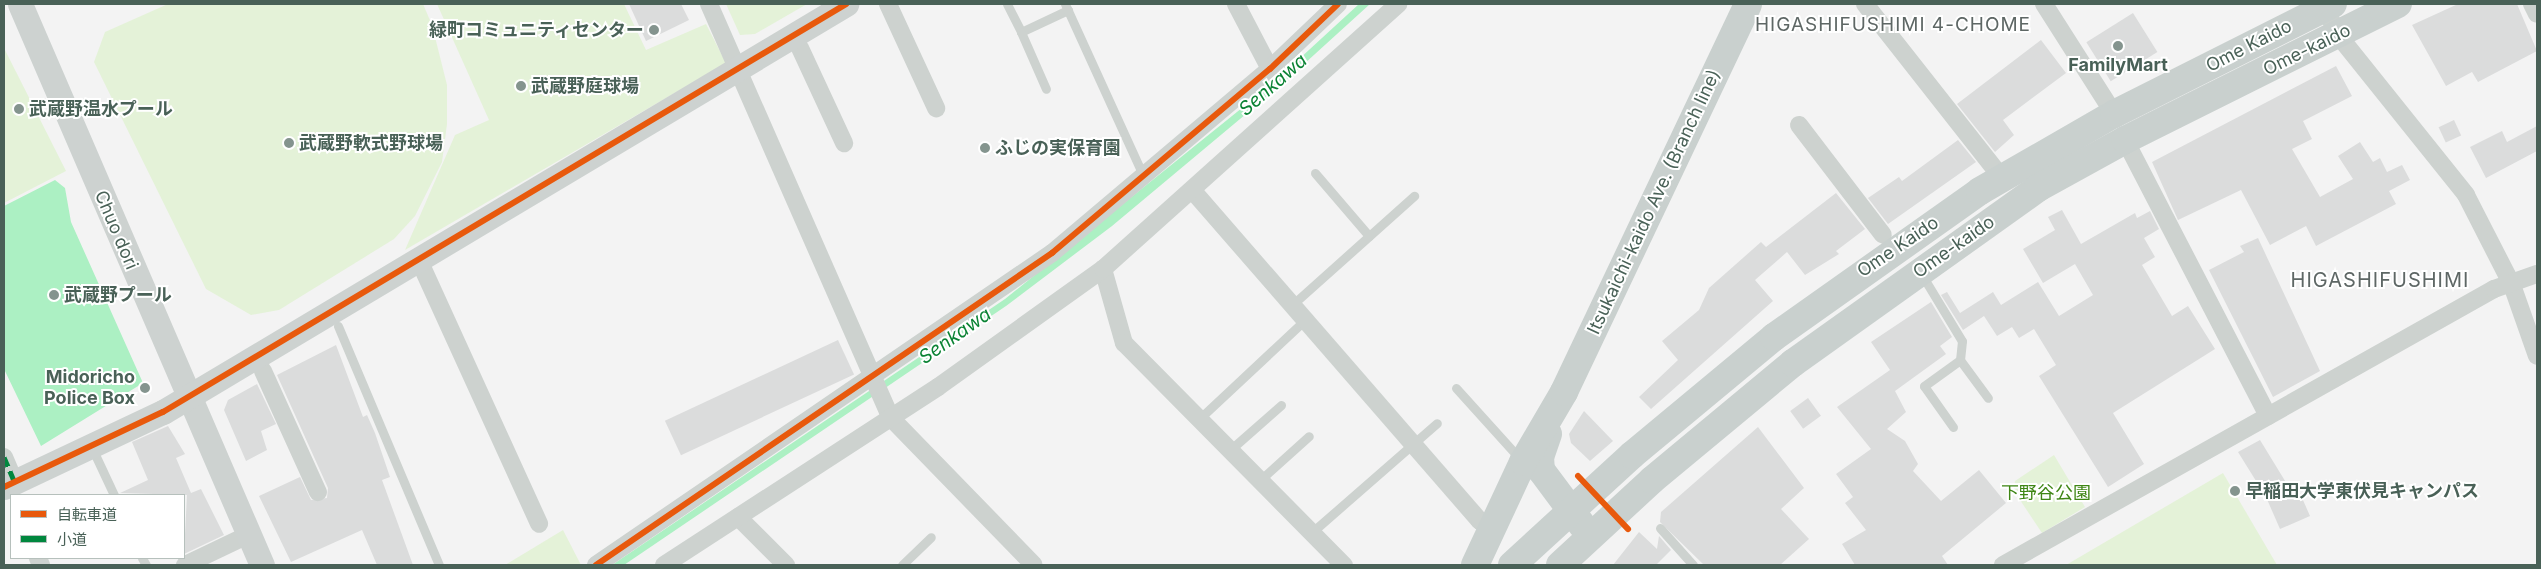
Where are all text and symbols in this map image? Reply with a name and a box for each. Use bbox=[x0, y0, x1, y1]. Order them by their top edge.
district label: HIGASHIFUSHIMI 4-CHOME bbox=[1752, 14, 2034, 36]
street label: Ome Kaido bbox=[2202, 15, 2296, 77]
place label: 緑町コミュニティセンター bbox=[428, 19, 644, 41]
street label: Ome-kaido bbox=[2260, 20, 2354, 80]
marker: 緑町コミュニティセンター bbox=[648, 24, 660, 36]
marker: FamilyMart bbox=[2112, 40, 2124, 52]
water label: Senkawa bbox=[1234, 49, 1312, 121]
place label: FamilyMart bbox=[2068, 54, 2168, 76]
street label: Itsukaichi-kaido Ave. (Branch line) bbox=[1583, 66, 1725, 338]
place label: 武蔵野庭球場 bbox=[531, 75, 639, 97]
marker: 武蔵野庭球場 bbox=[515, 80, 527, 92]
place label: 武蔵野温水プール bbox=[29, 98, 173, 120]
marker: 武蔵野温水プール bbox=[13, 103, 25, 115]
place label: 武蔵野軟式野球場 bbox=[299, 132, 443, 154]
marker: 武蔵野軟式野球場 bbox=[283, 137, 295, 149]
place label: ふじの実保育園 bbox=[995, 137, 1121, 159]
marker: ふじの実保育園 bbox=[979, 142, 991, 154]
street label: Chuo dori bbox=[90, 187, 142, 273]
street label: Ome-kaido bbox=[1909, 211, 1999, 283]
street label: Ome Kaido bbox=[1853, 212, 1943, 282]
district label: HIGASHIFUSHIMI bbox=[2289, 268, 2471, 292]
place label: 武蔵野プール bbox=[64, 284, 172, 306]
marker: 武蔵野プール bbox=[48, 289, 60, 301]
water label: Senkawa bbox=[915, 303, 995, 369]
place label: Midoricho Police Box bbox=[44, 367, 135, 409]
marker: Midoricho Police Box bbox=[139, 382, 151, 394]
place label: 早稲田大学東伏見キャンパス bbox=[2245, 480, 2479, 502]
park label: 下野谷公園 bbox=[2001, 482, 2091, 504]
marker: 早稲田大学東伏見キャンパス bbox=[2229, 485, 2241, 497]
legend bbox=[10, 494, 185, 559]
text: 自転車道 bbox=[57, 505, 117, 524]
text: 小道 bbox=[57, 530, 87, 549]

